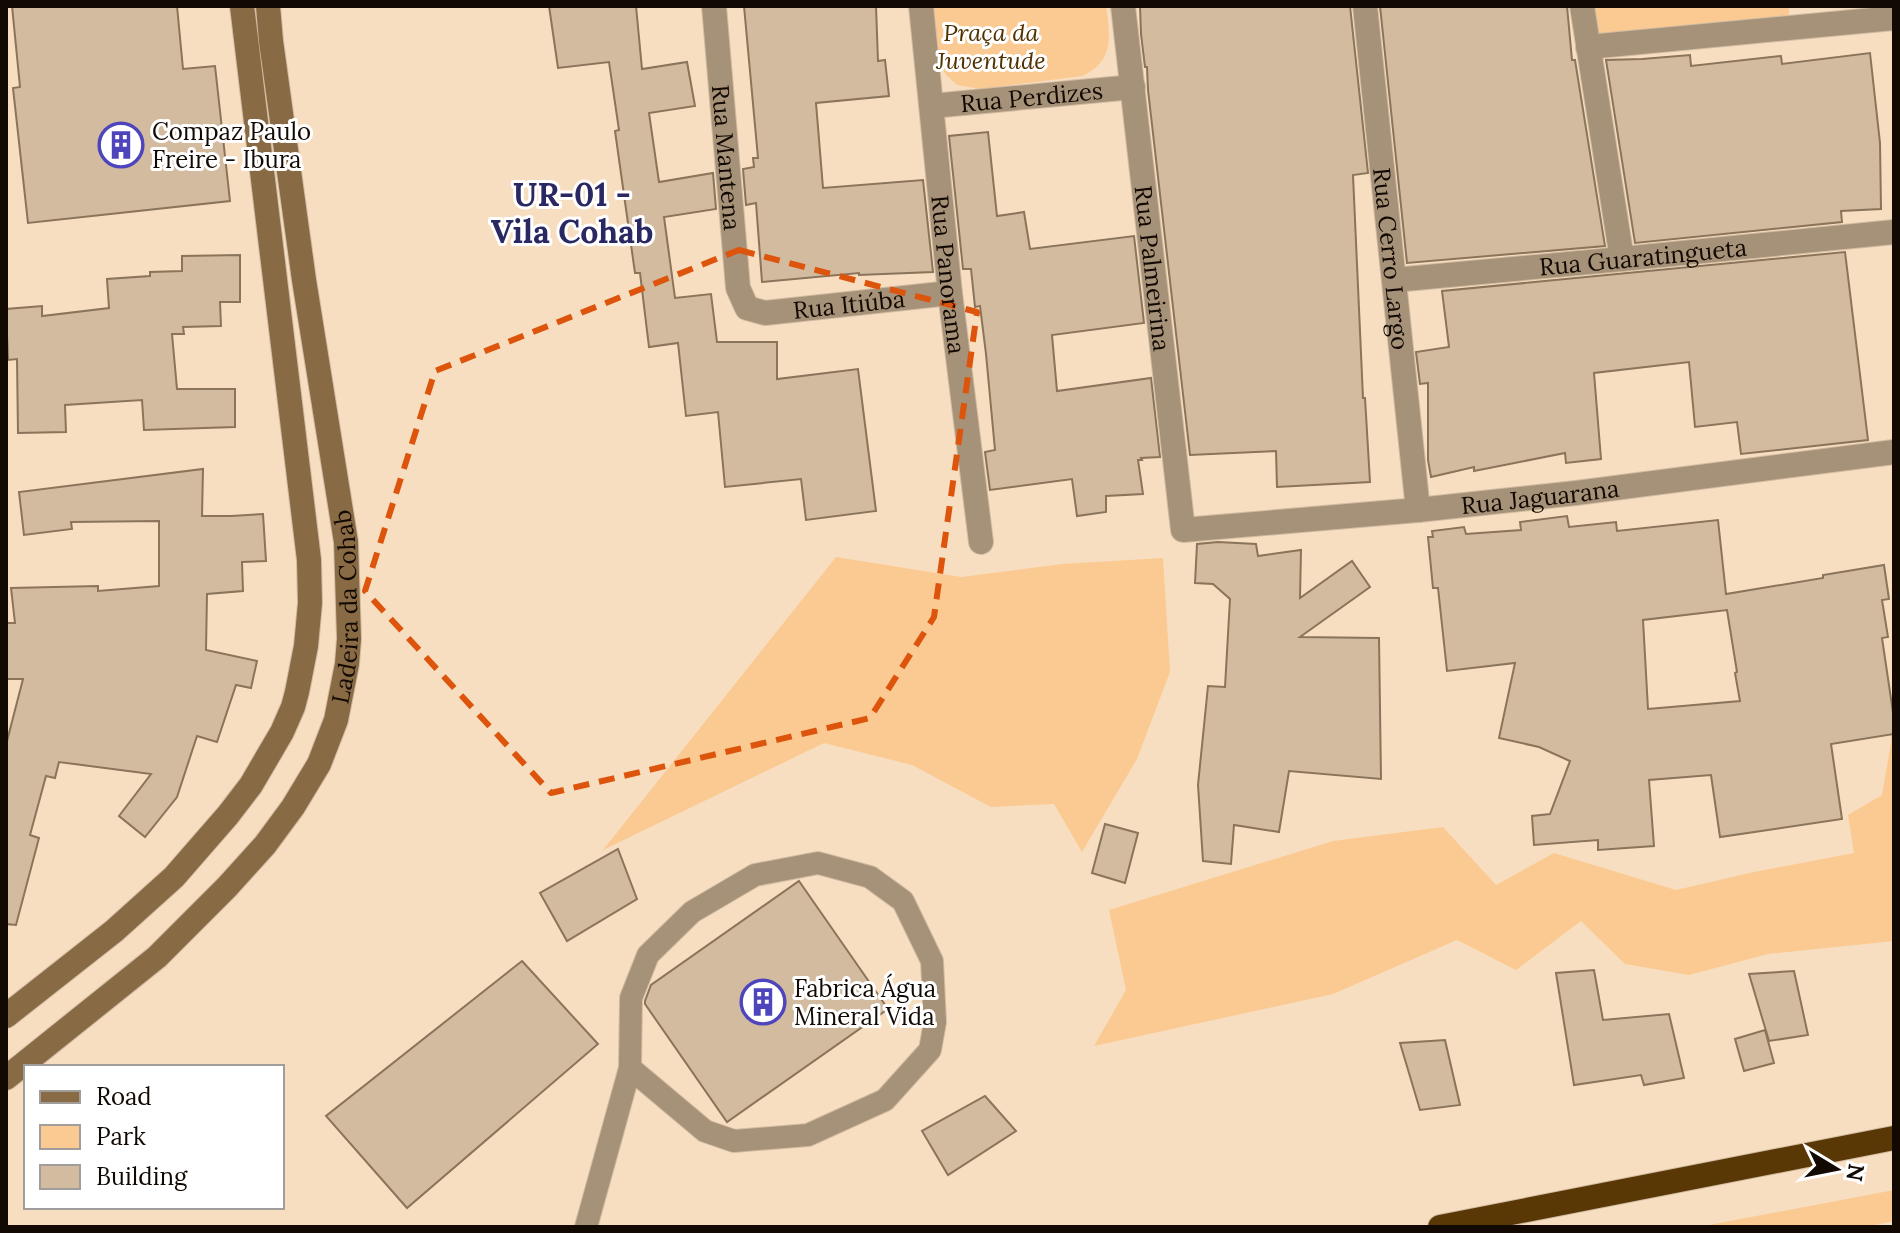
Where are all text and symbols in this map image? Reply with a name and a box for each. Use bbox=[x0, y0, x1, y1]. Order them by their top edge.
park label: Praça da Juventude bbox=[935, 17, 1046, 76]
street label: Rua Perdizes bbox=[959, 74, 1104, 119]
street label: Rua Mantena bbox=[705, 83, 749, 232]
place label: Compaz Paulo Freire - Ibura bbox=[152, 116, 311, 175]
building icon: Compaz Paulo Freire - Ibura bbox=[97, 121, 145, 169]
street label: Rua Cerro Largo bbox=[1367, 166, 1417, 351]
district label: UR-01 - Vila Cohab bbox=[491, 174, 653, 252]
street label: Rua Palmeirina bbox=[1128, 184, 1178, 353]
street label: Rua Panorama bbox=[925, 193, 973, 356]
street label: Rua Guaratingueta bbox=[1538, 231, 1748, 282]
street label: Rua Itiúba bbox=[791, 282, 906, 325]
street label: Rua Jaguarana bbox=[1459, 472, 1621, 521]
street label: Ladeira da Cohab bbox=[324, 508, 365, 706]
place label: Fabrica Água Mineral Vida bbox=[794, 973, 936, 1032]
building icon: Fabrica Água Mineral Vida bbox=[739, 978, 787, 1026]
legend bbox=[24, 1065, 284, 1209]
text: Road bbox=[96, 1081, 152, 1112]
text: Park bbox=[96, 1121, 146, 1152]
north arrow bbox=[1796, 1129, 1876, 1209]
text: Building bbox=[96, 1161, 188, 1192]
text: N bbox=[1840, 1162, 1871, 1183]

